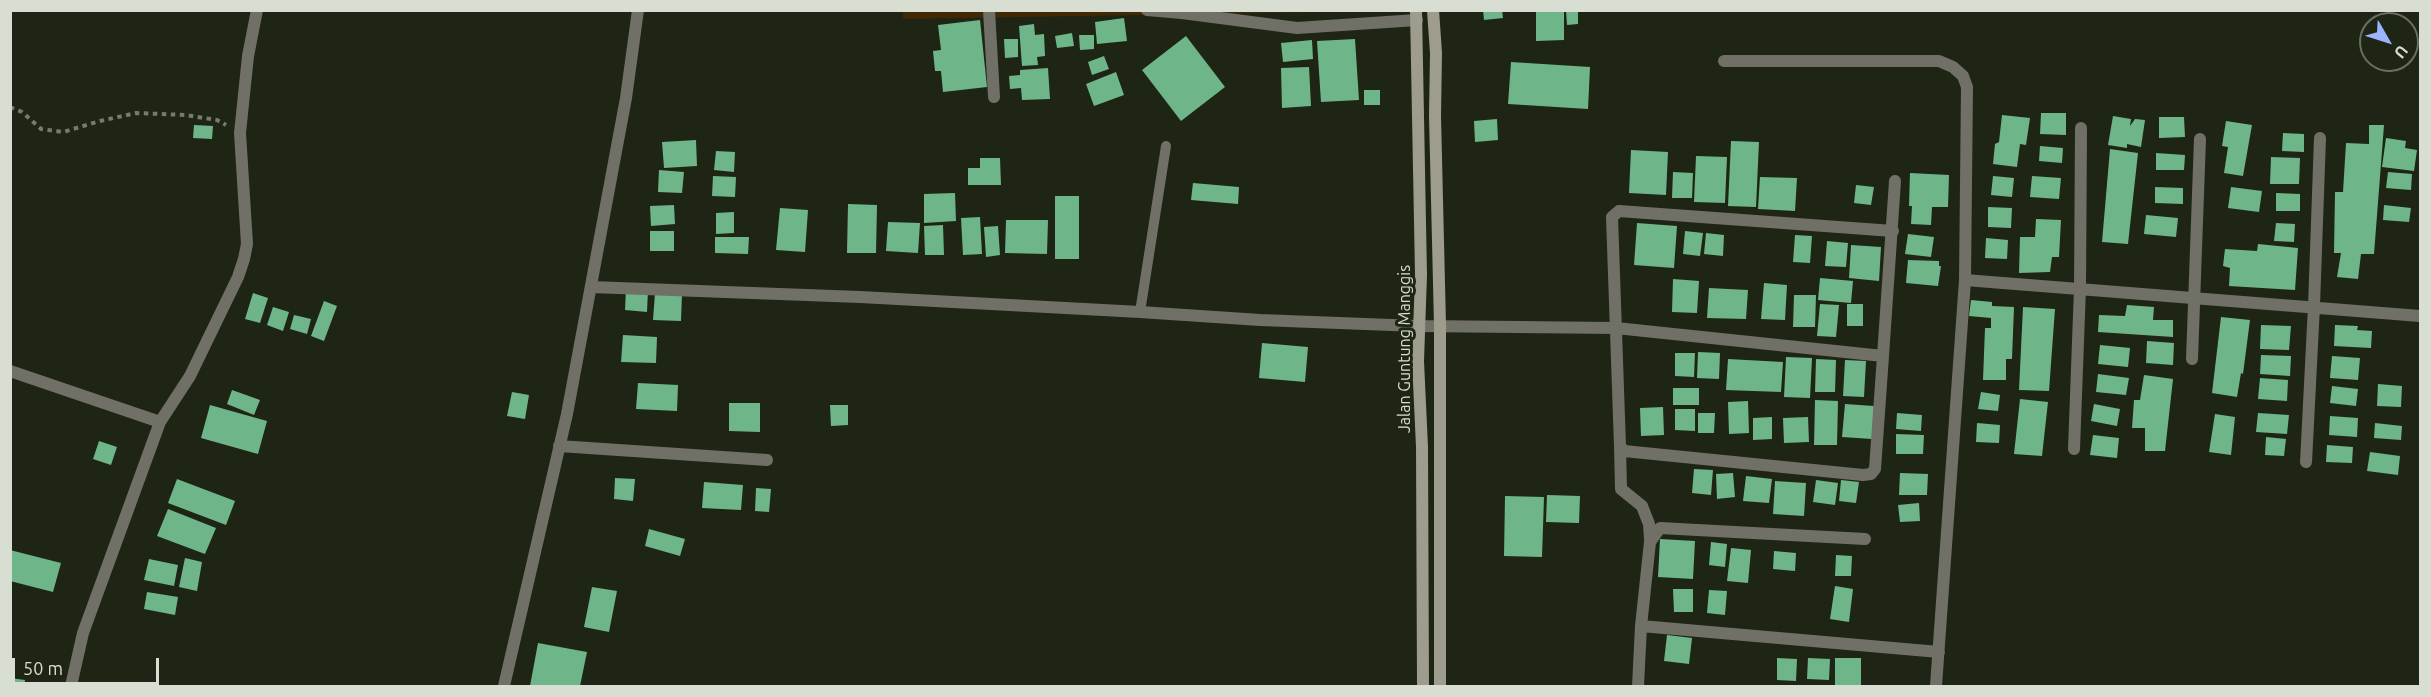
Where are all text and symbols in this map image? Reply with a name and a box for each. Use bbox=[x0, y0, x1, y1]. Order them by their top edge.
north arrow bbox=[2359, 12, 2419, 72]
text: U bbox=[2391, 42, 2412, 62]
street label: Jalan Guntung Manggis bbox=[1395, 265, 1415, 433]
scale bar bbox=[15, 646, 162, 684]
text: 50 m bbox=[23, 658, 63, 678]

